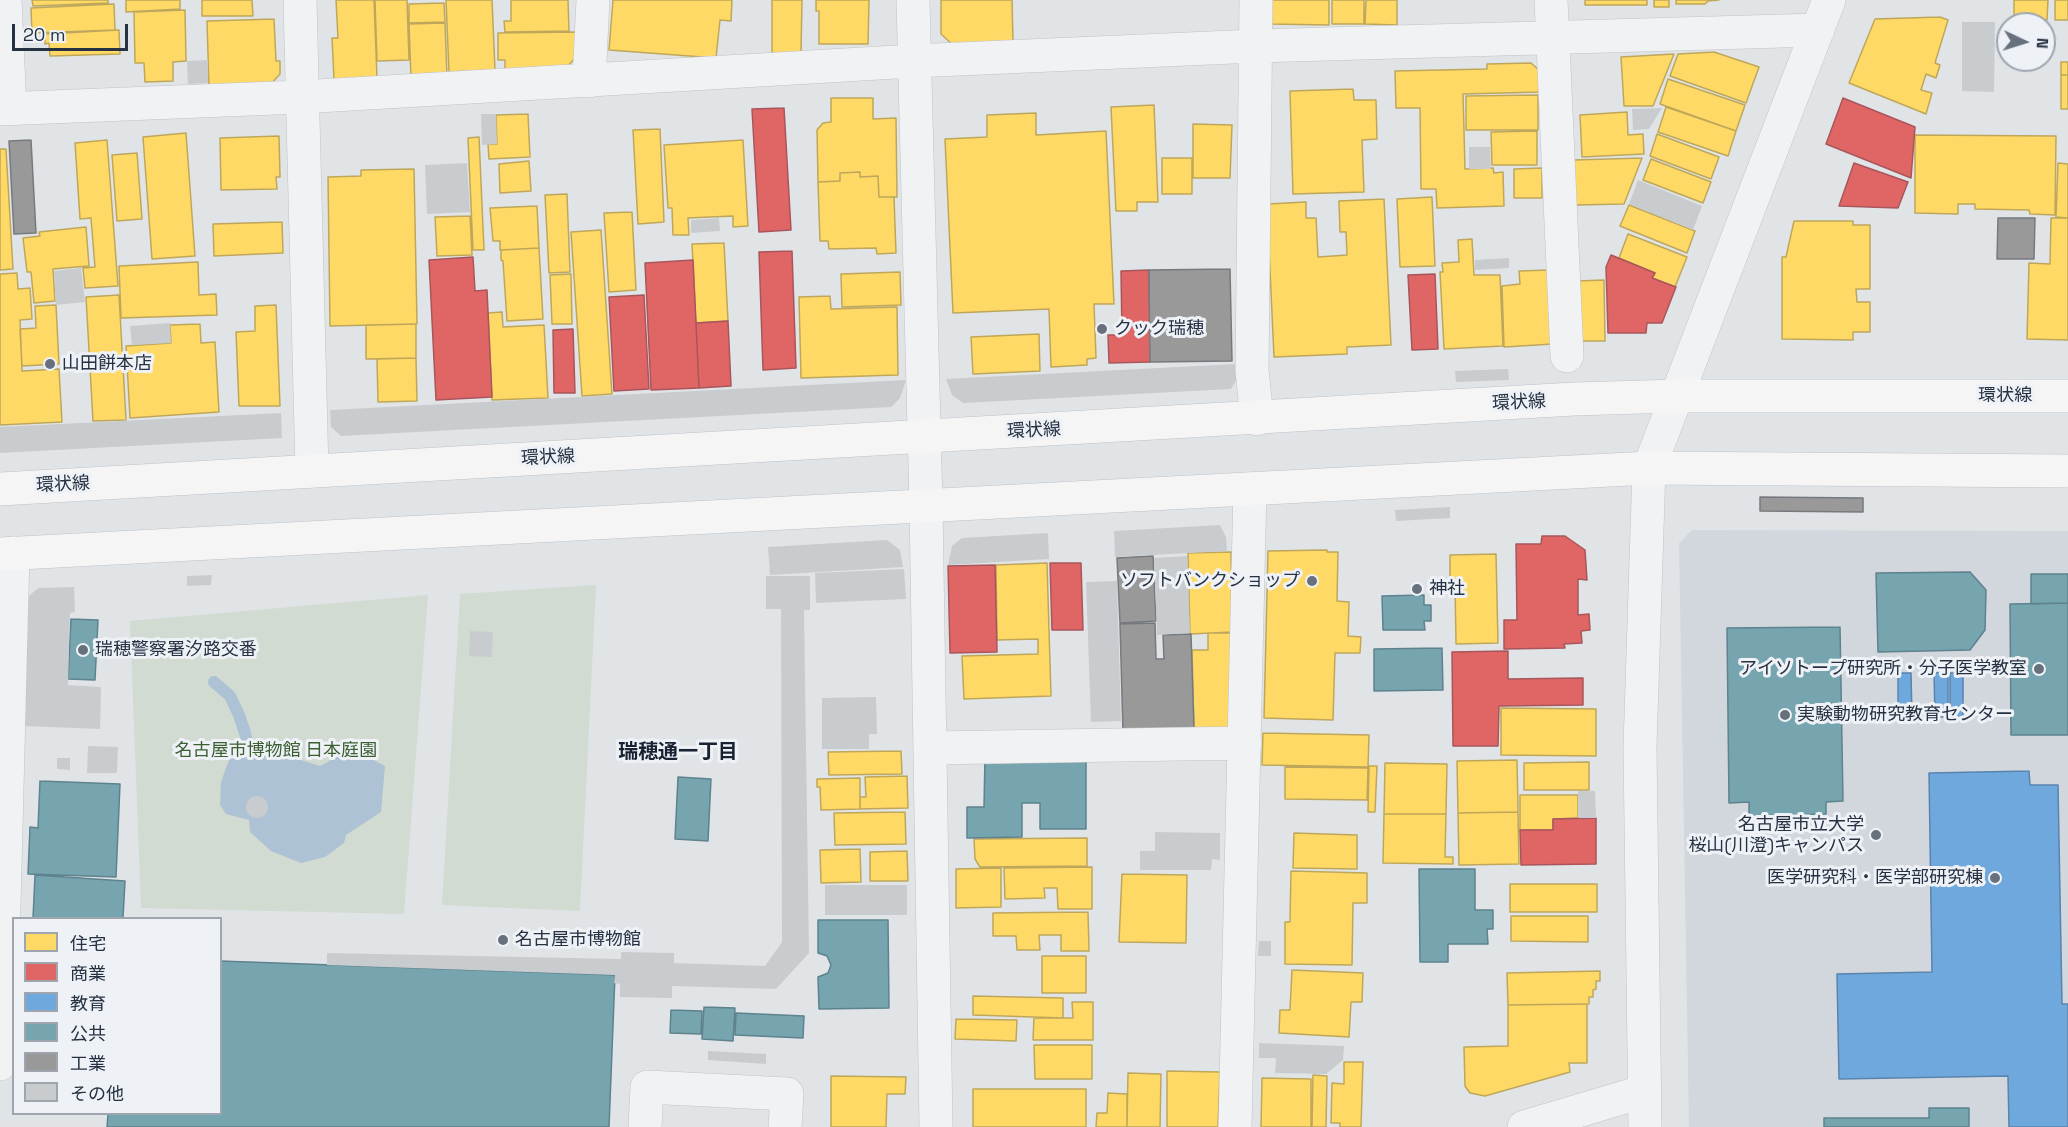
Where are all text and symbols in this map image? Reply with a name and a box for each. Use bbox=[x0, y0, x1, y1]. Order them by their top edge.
scale bar bbox=[15, 12, 130, 50]
north arrow bbox=[1996, 12, 2056, 72]
text: 20 m bbox=[23, 23, 66, 46]
text: N bbox=[2032, 37, 2053, 49]
place label: クック瑞穂 bbox=[1114, 318, 1204, 340]
marker: クック瑞穂 bbox=[1095, 322, 1109, 336]
place label: 山田餅本店 bbox=[62, 353, 152, 375]
marker: 山田餅本店 bbox=[43, 357, 57, 371]
street label: 環状線 bbox=[1978, 385, 2032, 407]
street label: 環状線 bbox=[1491, 391, 1547, 415]
street label: 環状線 bbox=[1006, 419, 1062, 443]
street label: 環状線 bbox=[520, 446, 576, 470]
street label: 環状線 bbox=[35, 473, 91, 497]
place label: ソフトバンクショップ bbox=[1120, 570, 1300, 592]
marker: ソフトバンクショップ bbox=[1305, 574, 1319, 588]
place label: 神社 bbox=[1429, 578, 1465, 600]
marker: 神社 bbox=[1410, 582, 1424, 596]
place label: 瑞穂警察署汐路交番 bbox=[95, 639, 257, 661]
marker: 瑞穂警察署汐路交番 bbox=[76, 643, 90, 657]
place label: アイソトープ研究所・分子医学教室 bbox=[1739, 658, 2027, 680]
marker: アイソトープ研究所・分子医学教室 bbox=[2032, 662, 2046, 676]
place label: 実験動物研究教育センター bbox=[1797, 704, 2013, 726]
marker: 実験動物研究教育センター bbox=[1778, 708, 1792, 722]
park label: 名古屋市博物館 日本庭園 bbox=[175, 740, 377, 762]
district label: 瑞穂通一丁目 bbox=[618, 741, 738, 765]
place label: 名古屋市立大学 桜山(川澄)キャンパス bbox=[1688, 814, 1864, 856]
marker: 名古屋市立大学 桜山(川澄)キャンパス bbox=[1869, 828, 1883, 842]
place label: 医学研究科・医学部研究棟 bbox=[1767, 867, 1983, 889]
marker: 医学研究科・医学部研究棟 bbox=[1988, 871, 2002, 885]
legend bbox=[12, 917, 222, 1115]
place label: 名古屋市博物館 bbox=[515, 929, 641, 951]
text: 住宅 bbox=[70, 932, 106, 955]
marker: 名古屋市博物館 bbox=[496, 933, 510, 947]
text: 商業 bbox=[70, 962, 106, 985]
text: 教育 bbox=[70, 992, 106, 1015]
text: 公共 bbox=[70, 1022, 106, 1045]
text: 工業 bbox=[70, 1052, 106, 1075]
text: その他 bbox=[70, 1082, 124, 1105]

